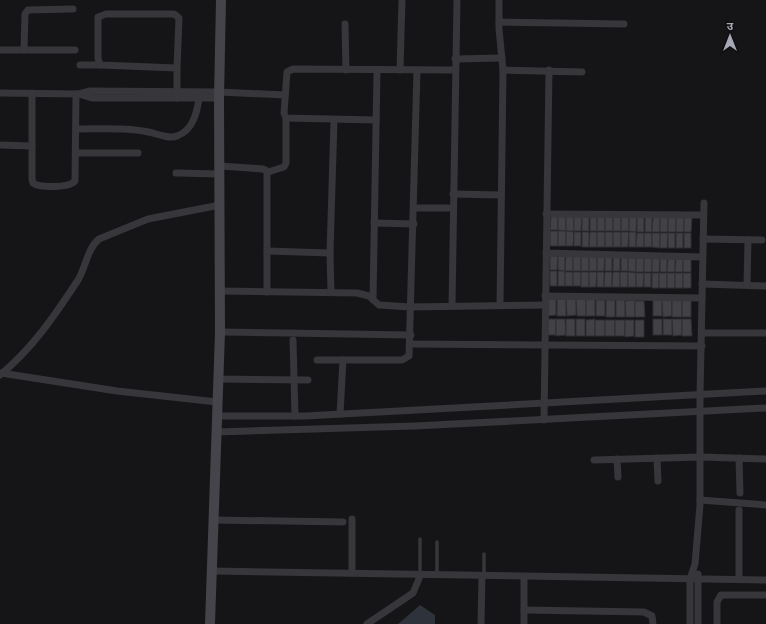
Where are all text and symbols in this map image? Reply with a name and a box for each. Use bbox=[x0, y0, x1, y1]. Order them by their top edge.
north arrow bbox=[710, 16, 750, 56]
text: उ bbox=[727, 19, 734, 33]

